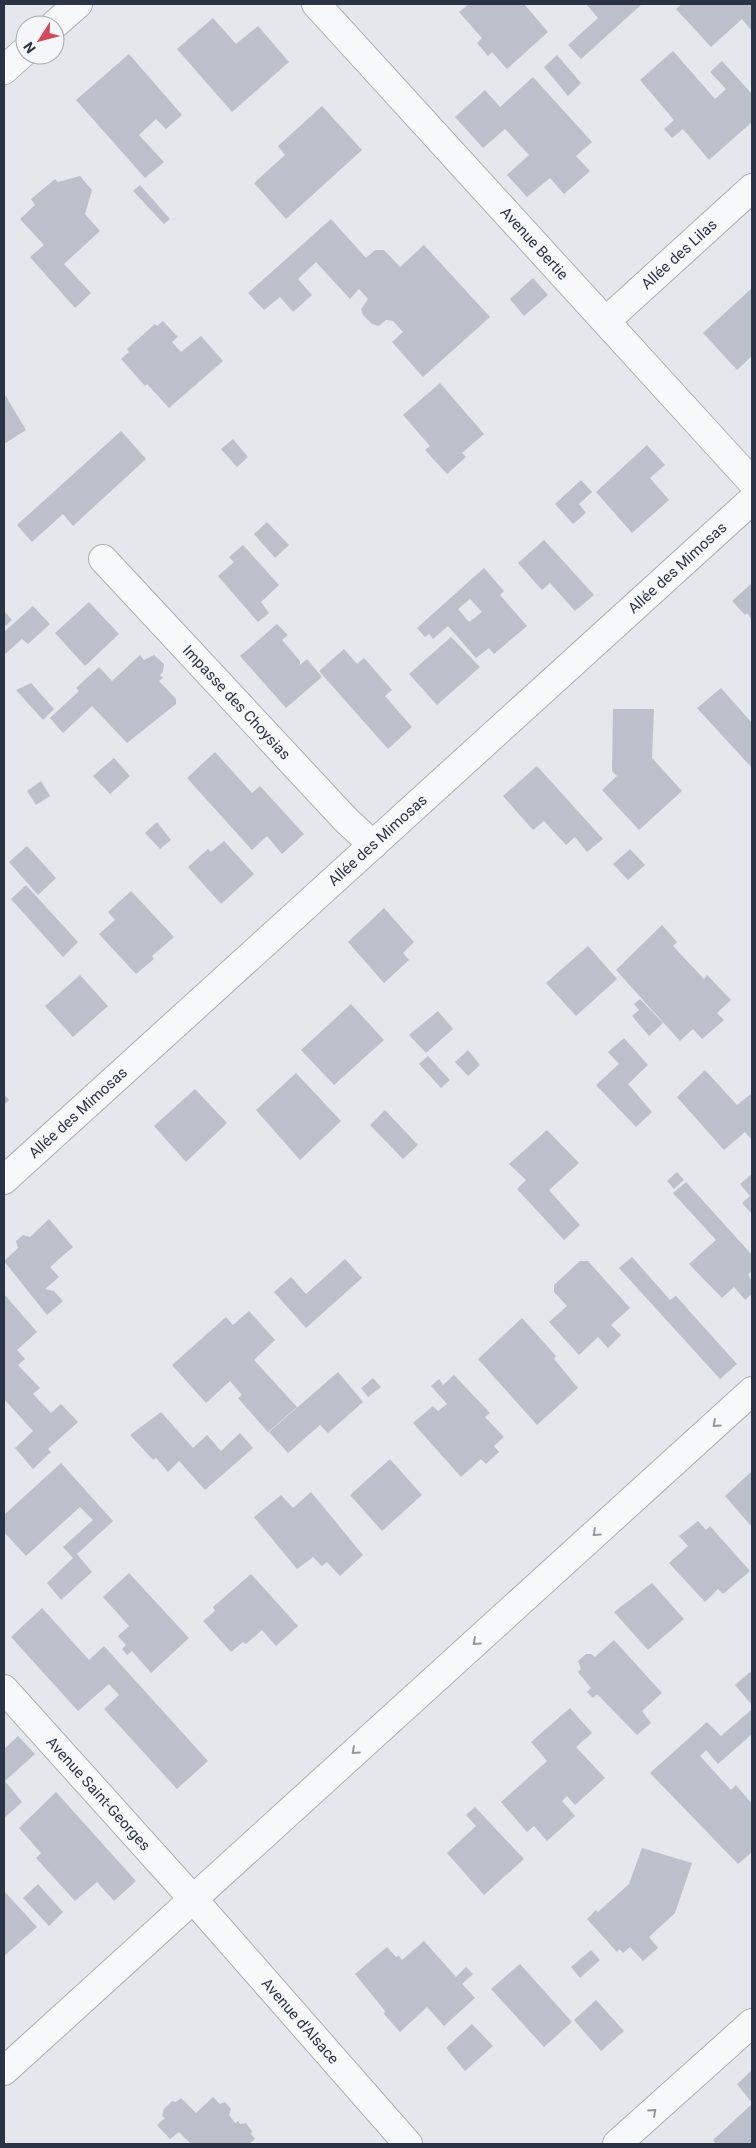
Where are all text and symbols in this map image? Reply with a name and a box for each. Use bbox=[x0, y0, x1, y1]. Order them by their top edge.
north arrow bbox=[15, 15, 65, 65]
text: N bbox=[20, 39, 39, 56]
street label: Avenue Bertie bbox=[497, 203, 572, 284]
street label: Allée des Lilas bbox=[638, 215, 721, 293]
street label: Allée des Mimosas bbox=[624, 519, 730, 617]
street label: Impasse des Choysias bbox=[179, 641, 294, 763]
street label: Allée des Mimosas bbox=[325, 791, 431, 890]
street label: Allée des Mimosas bbox=[25, 1063, 131, 1162]
one-way arrow bbox=[713, 1418, 722, 1427]
one-way arrow bbox=[592, 1527, 601, 1536]
one-way arrow bbox=[472, 1636, 481, 1645]
street label: Avenue Saint-Georges bbox=[43, 1733, 154, 1854]
one-way arrow bbox=[352, 1745, 361, 1754]
street label: Avenue d'Alsace bbox=[258, 1974, 343, 2068]
one-way arrow bbox=[648, 2109, 657, 2118]

